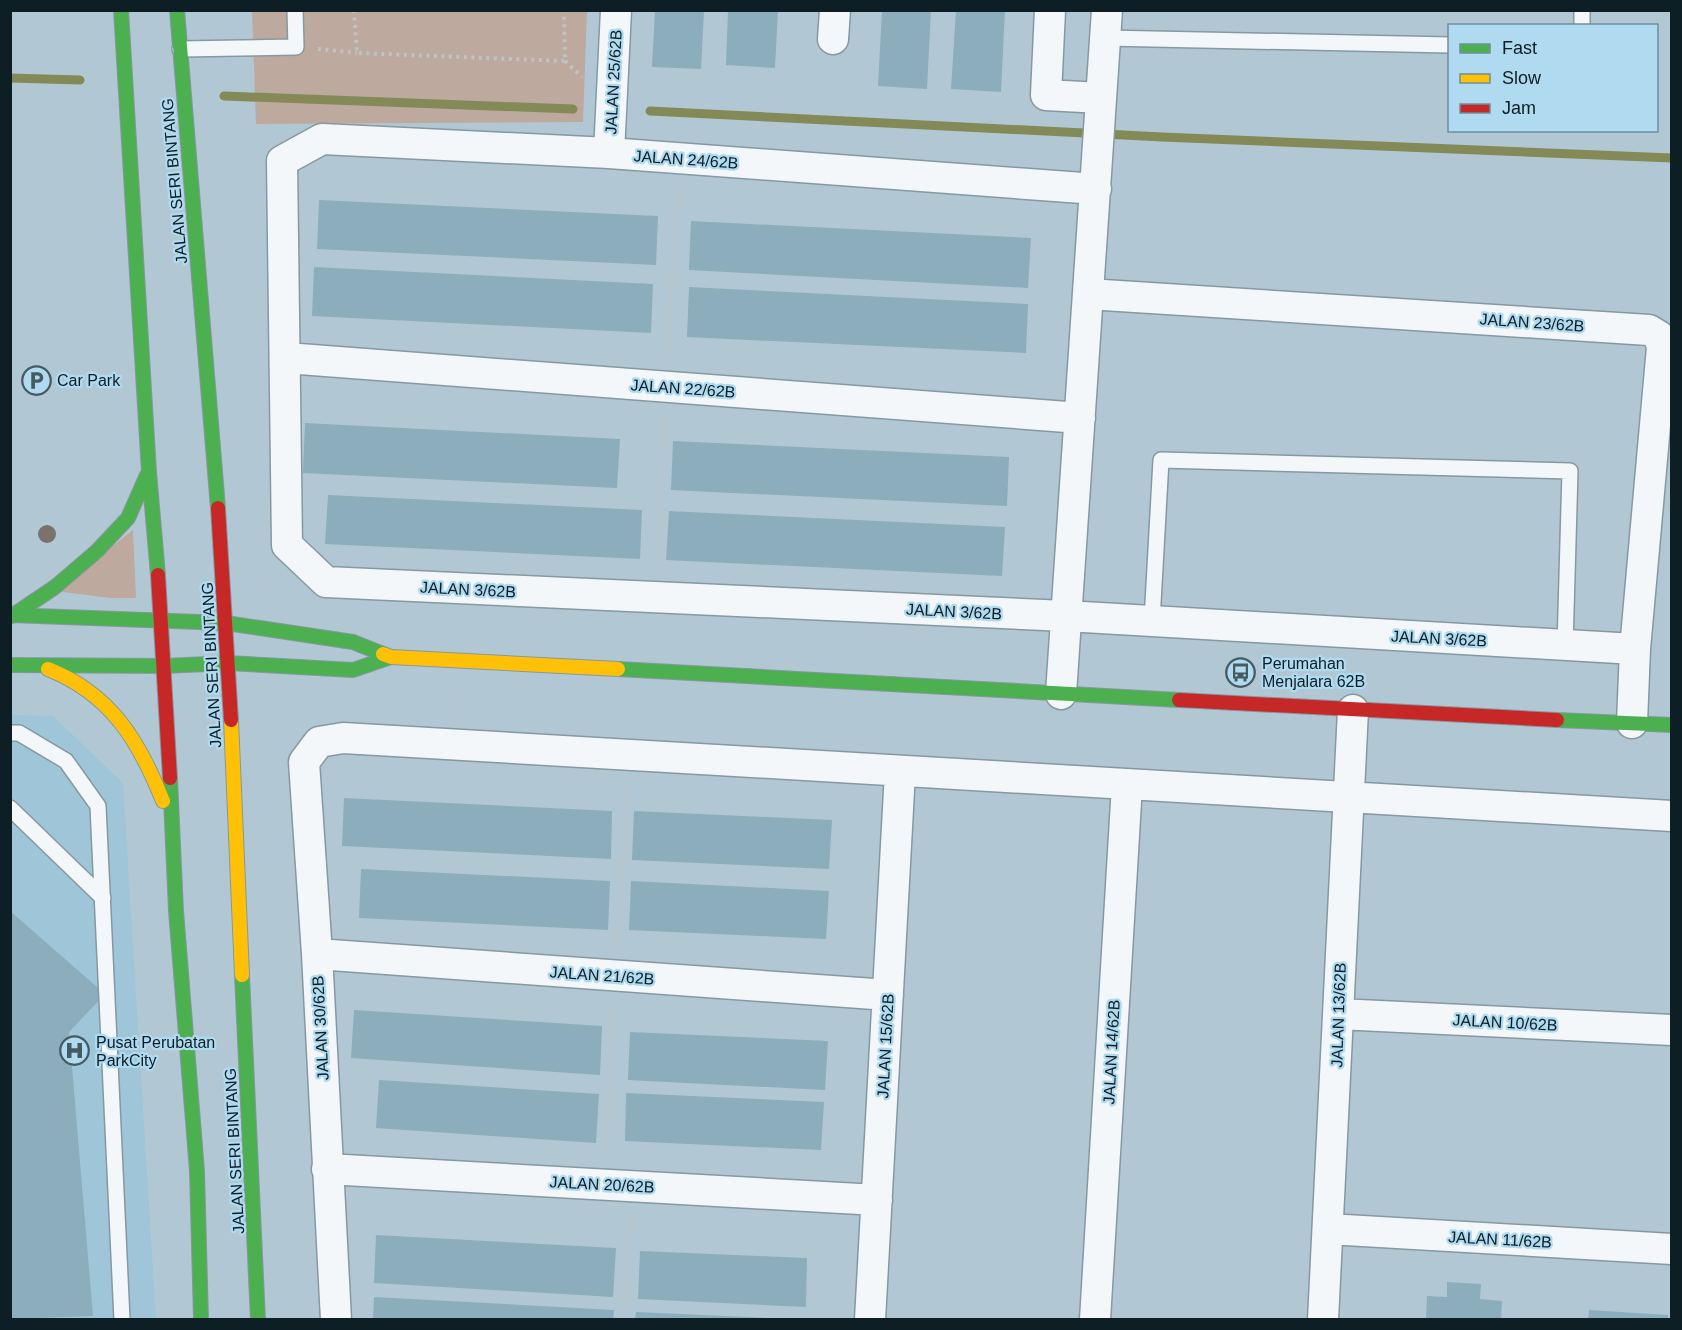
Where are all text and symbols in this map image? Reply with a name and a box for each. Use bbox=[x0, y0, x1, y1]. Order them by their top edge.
legend bbox=[1448, 24, 1658, 132]
street label: JALAN 25/62B bbox=[602, 29, 625, 135]
text: Fast bbox=[1502, 38, 1537, 58]
text: Slow bbox=[1502, 68, 1542, 88]
street label: JALAN SERI BINTANG bbox=[159, 98, 190, 264]
text: Jam bbox=[1502, 98, 1536, 118]
street label: JALAN 24/62B bbox=[633, 147, 739, 172]
street label: JALAN 23/62B bbox=[1479, 310, 1585, 335]
parking icon: Car Park bbox=[20, 364, 52, 396]
place label: Car Park bbox=[57, 372, 121, 389]
street label: JALAN 22/62B bbox=[630, 376, 736, 401]
street label: JALAN 3/62B bbox=[420, 578, 516, 601]
street label: JALAN SERI BINTANG bbox=[199, 582, 224, 748]
street label: JALAN 3/62B bbox=[906, 600, 1002, 623]
street label: JALAN 3/62B bbox=[1391, 627, 1487, 650]
place label: Perumahan Menjalara 62B bbox=[1262, 655, 1365, 690]
bus stop icon: Perumahan Menjalara 62B bbox=[1225, 656, 1257, 688]
street label: JALAN 13/62B bbox=[1328, 962, 1349, 1068]
street label: JALAN 21/62B bbox=[549, 963, 655, 988]
street label: JALAN 30/62B bbox=[309, 975, 332, 1081]
street label: JALAN 15/62B bbox=[874, 993, 897, 1099]
street label: JALAN 14/62B bbox=[1100, 999, 1123, 1105]
street label: JALAN 10/62B bbox=[1452, 1011, 1558, 1034]
place label: Pusat Perubatan ParkCity bbox=[96, 1034, 215, 1069]
hospital icon: Pusat Perubatan ParkCity bbox=[59, 1035, 91, 1067]
street label: JALAN SERI BINTANG bbox=[222, 1068, 247, 1234]
street label: JALAN 20/62B bbox=[549, 1173, 655, 1196]
street label: JALAN 11/62B bbox=[1448, 1228, 1552, 1251]

